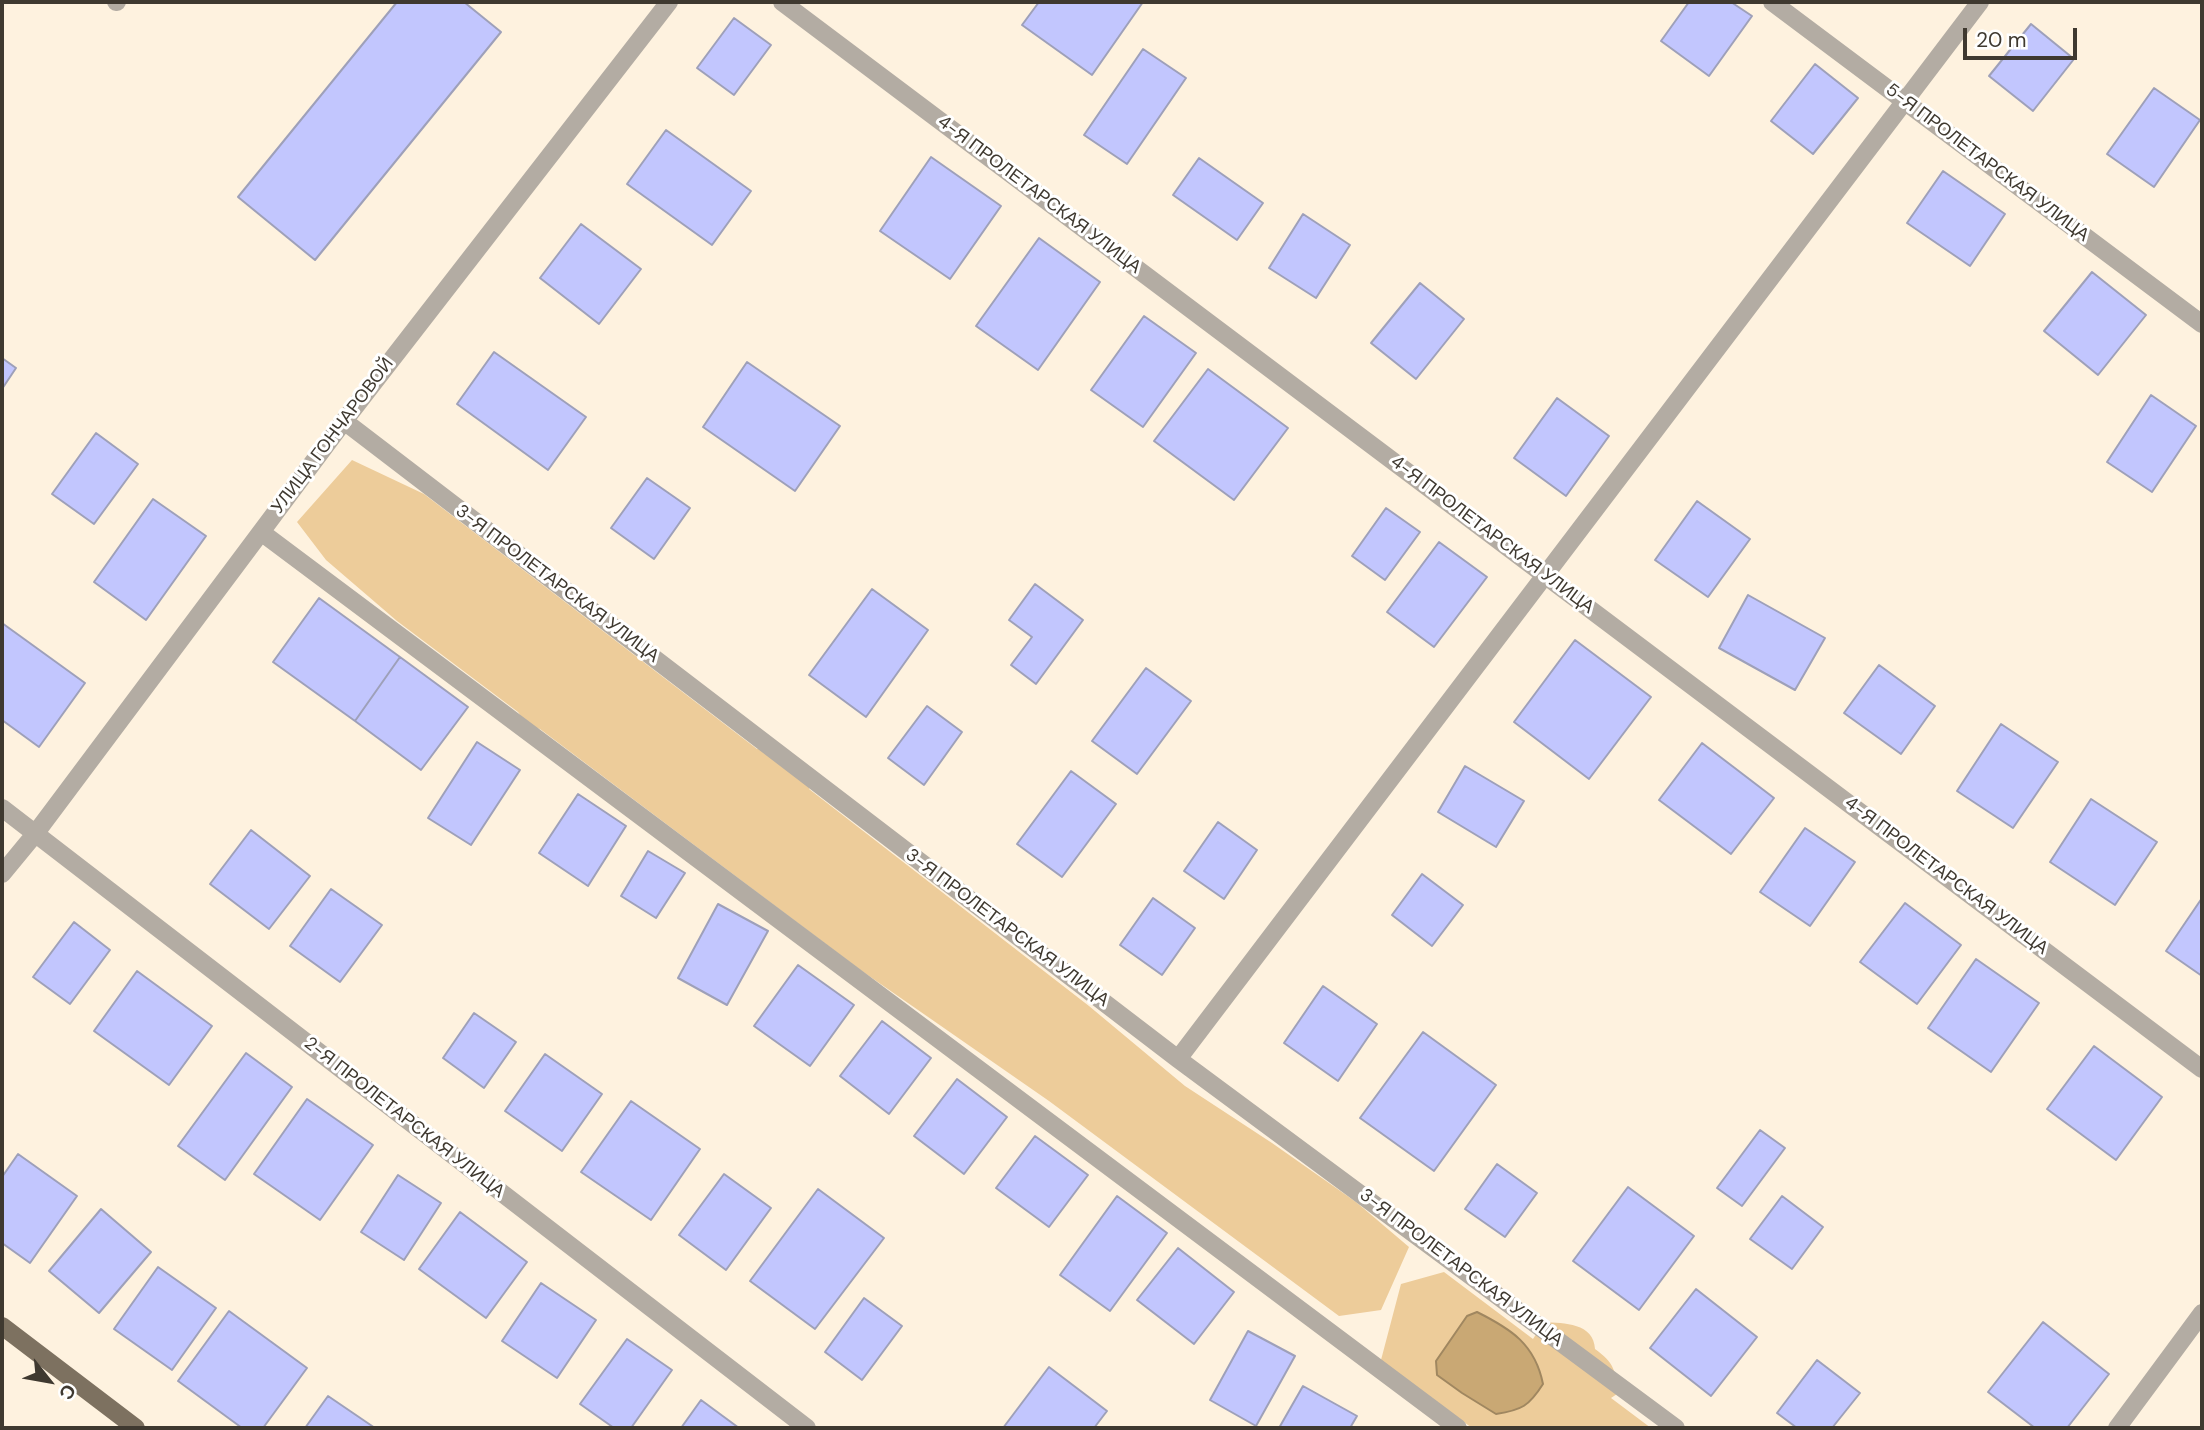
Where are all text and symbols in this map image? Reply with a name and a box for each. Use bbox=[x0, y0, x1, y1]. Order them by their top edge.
scale bar bbox=[1966, 14, 2080, 58]
text: 20 m bbox=[1976, 26, 2027, 54]
street label: 5-Я ПРОЛЕТАРСКАЯ УЛИЦА bbox=[1881, 79, 2093, 247]
street label: 4-Я ПРОЛЕТАРСКАЯ УЛИЦА bbox=[933, 111, 1145, 279]
street label: УЛИЦА ГОНЧАРОВОЙ bbox=[267, 354, 399, 518]
street label: 4-Я ПРОЛЕТАРСКАЯ УЛИЦА bbox=[1386, 451, 1598, 619]
street label: 3-Я ПРОЛЕТАРСКАЯ УЛИЦА bbox=[451, 501, 663, 667]
street label: 4-Я ПРОЛЕТАРСКАЯ УЛИЦА bbox=[1840, 792, 2052, 960]
street label: 3-Я ПРОЛЕТАРСКАЯ УЛИЦА bbox=[901, 845, 1113, 1011]
street label: 2-Я ПРОЛЕТАРСКАЯ УЛИЦА bbox=[299, 1033, 509, 1203]
street label: 3-Я ПРОЛЕТАРСКАЯ УЛИЦА bbox=[1355, 1185, 1567, 1351]
north arrow bbox=[14, 1346, 84, 1416]
text: С bbox=[53, 1380, 82, 1404]

